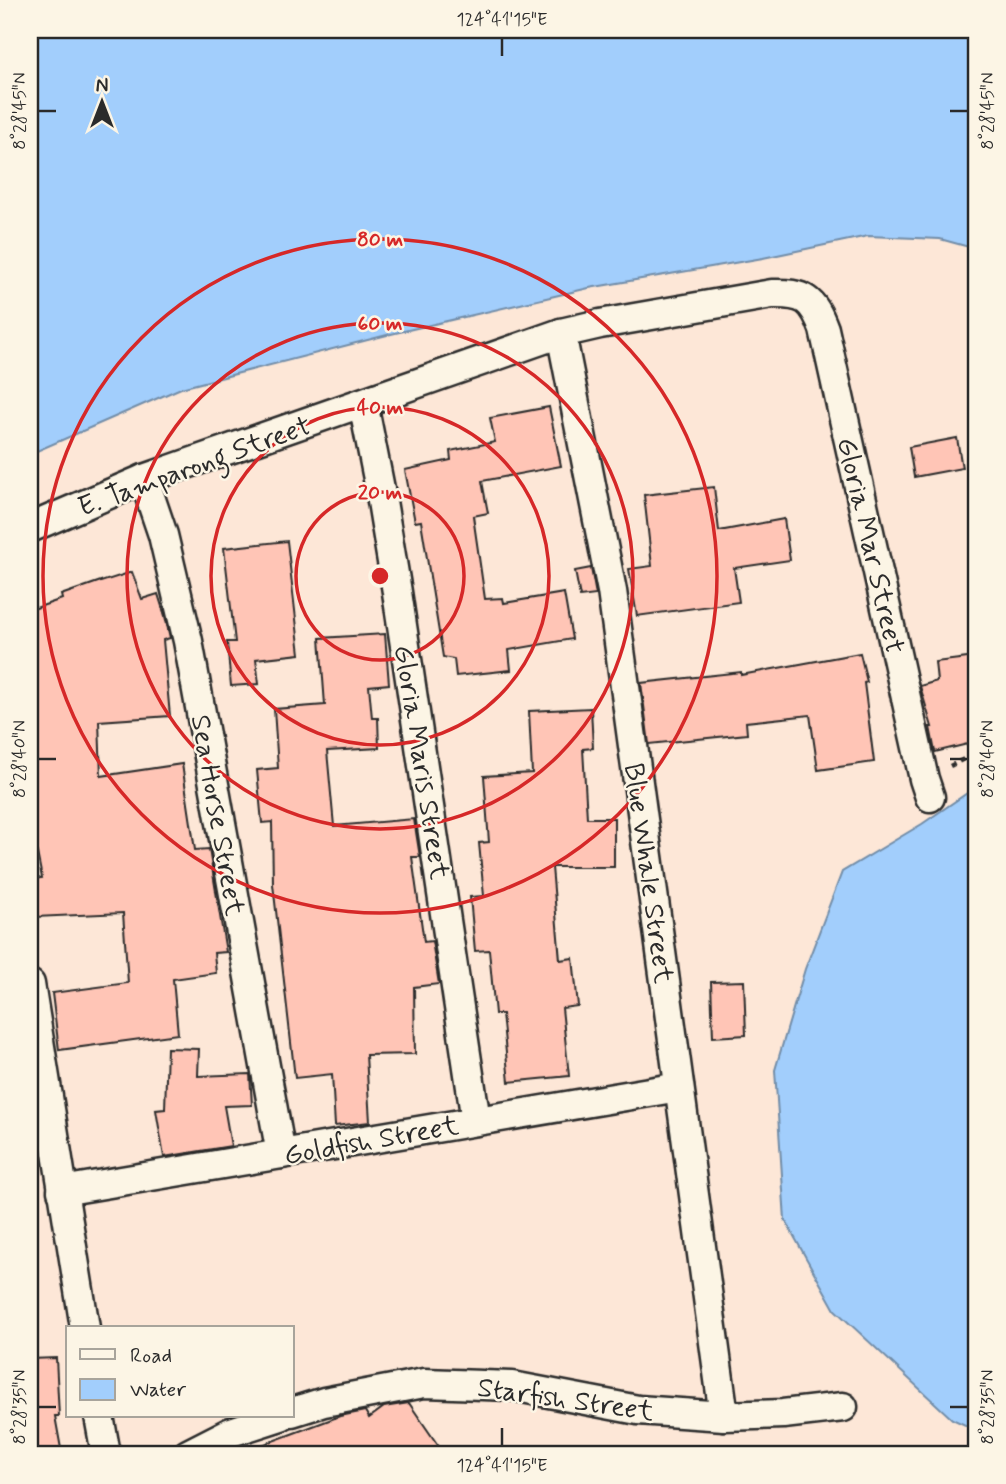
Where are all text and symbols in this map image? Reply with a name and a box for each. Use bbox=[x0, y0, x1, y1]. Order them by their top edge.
text: 124°41'15"E bbox=[457, 8, 547, 32]
north arrow bbox=[66, 66, 136, 136]
text: 8°28'45"N bbox=[8, 72, 32, 150]
text: 8°28'45"N bbox=[976, 72, 1000, 150]
text: N bbox=[96, 74, 108, 99]
text: 80 m bbox=[357, 226, 403, 254]
text: 60 m bbox=[357, 310, 403, 338]
text: 40 m bbox=[357, 394, 404, 422]
street label: E. Tamparong Street bbox=[73, 408, 318, 530]
street label: Gloria Mar Street bbox=[827, 434, 912, 657]
text: 20 m bbox=[358, 479, 403, 507]
centre of rings bbox=[368, 564, 392, 588]
street label: Gloria Maris Street bbox=[384, 642, 457, 883]
street label: Sea Horse Street bbox=[181, 712, 253, 920]
text: 8°28'40"N bbox=[8, 720, 32, 798]
text: 8°28'40"N bbox=[976, 720, 1000, 798]
street label: Blue Whale Street bbox=[614, 761, 681, 986]
street label: Goldfish Street bbox=[281, 1108, 462, 1175]
legend bbox=[66, 1326, 294, 1418]
text: Road bbox=[130, 1342, 172, 1370]
text: 8°28'35"N bbox=[8, 1369, 32, 1445]
text: 8°28'35"N bbox=[976, 1369, 1000, 1445]
street label: Starfish Street bbox=[475, 1370, 657, 1431]
text: Water bbox=[130, 1376, 186, 1404]
text: 124°41'15"E bbox=[457, 1454, 547, 1478]

